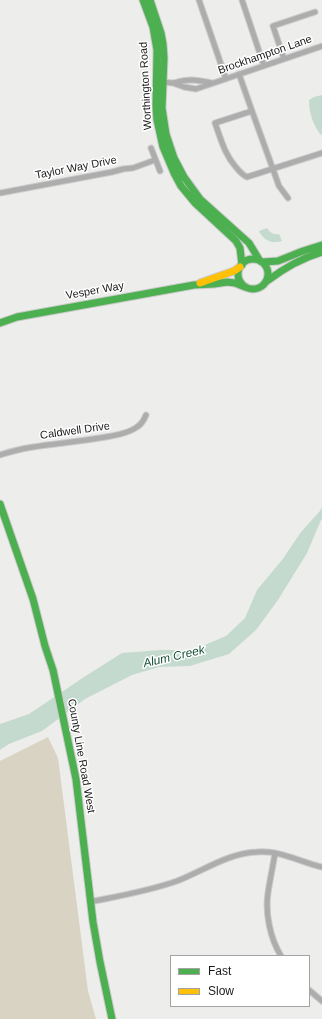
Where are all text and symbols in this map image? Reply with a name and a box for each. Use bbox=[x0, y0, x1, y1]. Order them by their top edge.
street label: Brockhampton Lane bbox=[216, 33, 314, 77]
street label: Worthington Road bbox=[137, 41, 155, 131]
street label: Taylor Way Drive bbox=[34, 154, 118, 182]
street label: Vesper Way bbox=[65, 279, 125, 303]
street label: Caldwell Drive bbox=[39, 420, 111, 442]
water label: Alum Creek bbox=[142, 643, 206, 671]
street label: County Line Road West bbox=[64, 698, 98, 814]
legend bbox=[170, 955, 310, 1007]
text: Fast bbox=[208, 964, 231, 978]
text: Slow bbox=[208, 984, 234, 998]

